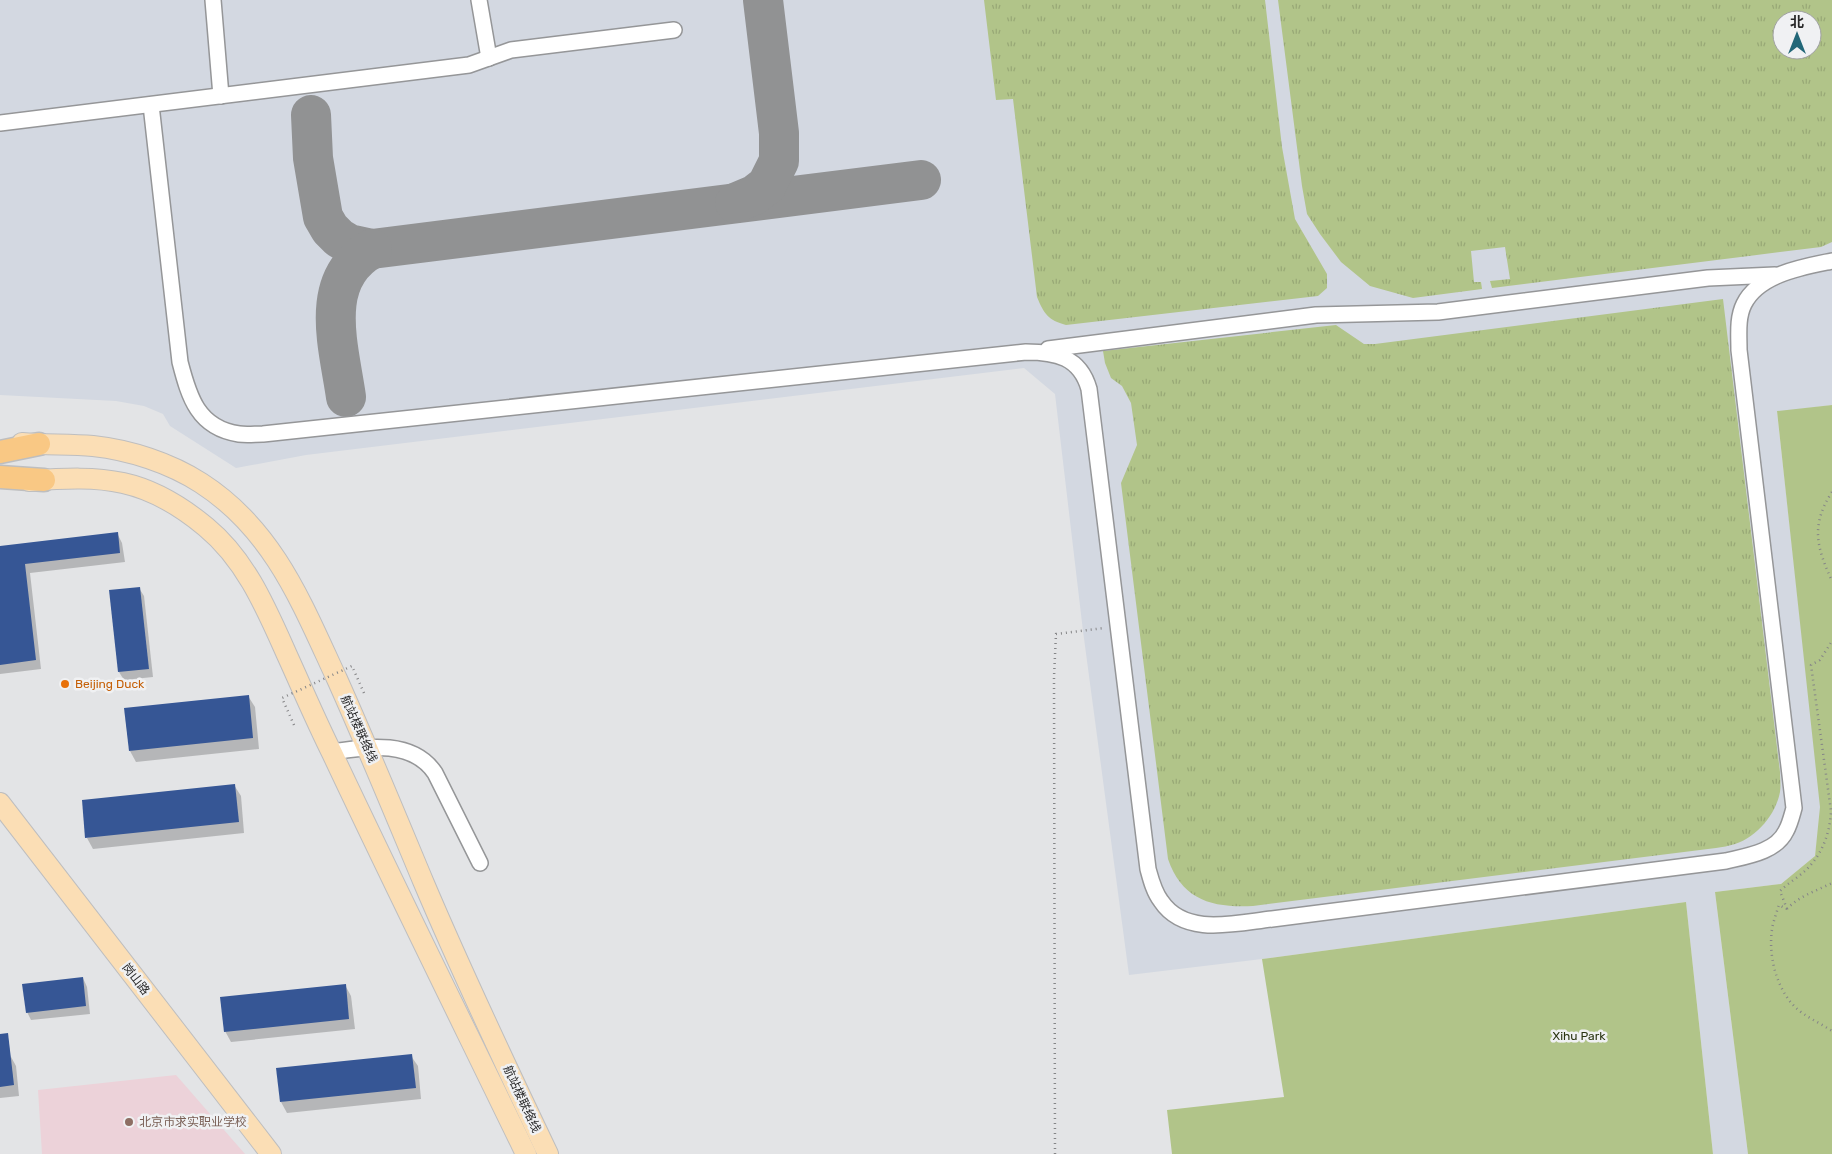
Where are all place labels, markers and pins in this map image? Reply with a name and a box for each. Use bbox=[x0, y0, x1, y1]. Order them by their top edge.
place label: Beijing Duck bbox=[75, 677, 145, 691]
marker: Beijing Duck bbox=[59, 678, 71, 690]
place label: 北京市求实职业学校 bbox=[139, 1115, 247, 1129]
marker: 北京市求实职业学校 bbox=[123, 1116, 135, 1128]

